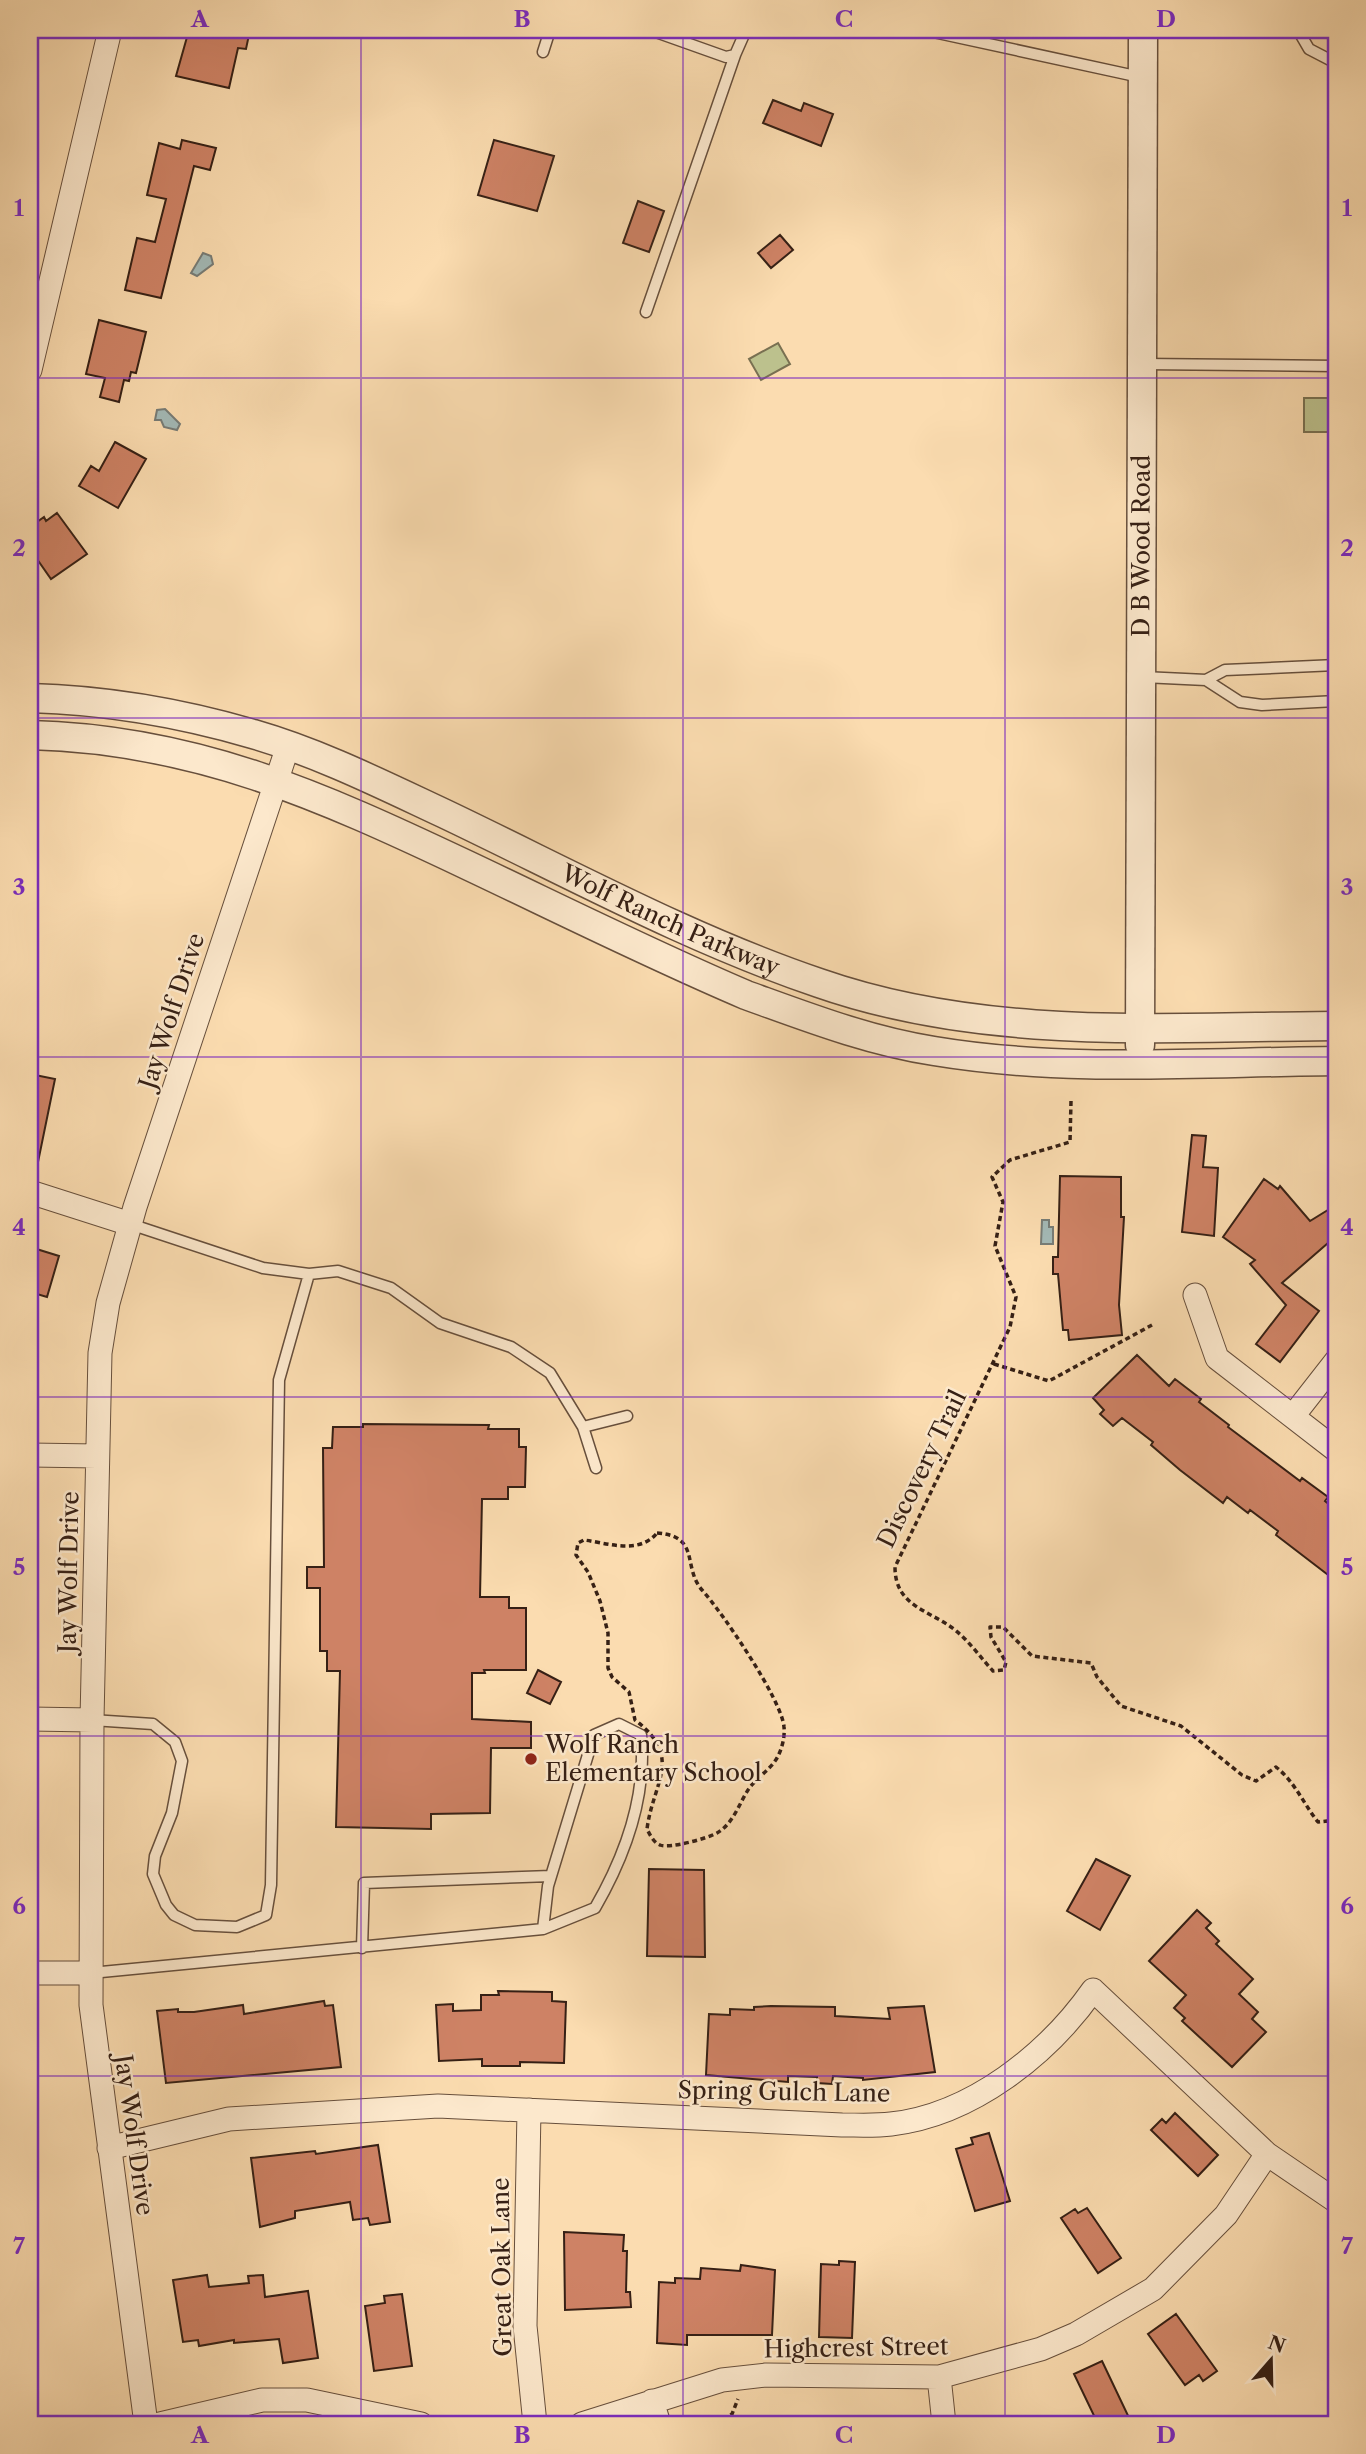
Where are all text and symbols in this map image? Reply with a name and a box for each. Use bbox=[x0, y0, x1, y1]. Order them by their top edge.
text: A bbox=[190, 5, 210, 33]
text: B bbox=[513, 5, 531, 33]
text: C bbox=[835, 5, 853, 33]
text: D bbox=[1156, 5, 1176, 33]
text: 1 bbox=[14, 194, 25, 222]
text: 1 bbox=[1342, 194, 1353, 222]
street label: D B Wood Road bbox=[1126, 454, 1156, 637]
text: 2 bbox=[12, 534, 26, 562]
text: 2 bbox=[1340, 534, 1354, 562]
street label: Wolf Ranch Parkway bbox=[556, 858, 784, 982]
text: 3 bbox=[13, 873, 26, 901]
text: 3 bbox=[1341, 873, 1354, 901]
street label: Jay Wolf Drive bbox=[132, 929, 210, 1096]
text: 4 bbox=[12, 1213, 26, 1241]
text: 4 bbox=[1340, 1213, 1354, 1241]
street label: Discovery Trail bbox=[871, 1385, 972, 1552]
street label: Jay Wolf Drive bbox=[53, 1491, 84, 1657]
text: 5 bbox=[13, 1553, 25, 1581]
text: 5 bbox=[1341, 1553, 1353, 1581]
place label: Wolf Ranch Elementary School bbox=[544, 1730, 762, 1787]
marker: Wolf Ranch Elementary School bbox=[523, 1751, 539, 1767]
text: 6 bbox=[12, 1892, 26, 1920]
text: 6 bbox=[1340, 1892, 1354, 1920]
street label: Jay Wolf Drive bbox=[108, 2049, 160, 2217]
street label: Spring Gulch Lane bbox=[677, 2075, 891, 2108]
street label: Great Oak Lane bbox=[485, 2177, 518, 2357]
text: 7 bbox=[13, 2232, 25, 2260]
text: 7 bbox=[1341, 2232, 1353, 2260]
north arrow bbox=[1236, 2324, 1306, 2394]
street label: Highcrest Street bbox=[763, 2331, 949, 2364]
text: N bbox=[1265, 2331, 1288, 2358]
text: A bbox=[190, 2421, 210, 2449]
text: B bbox=[513, 2421, 531, 2449]
text: C bbox=[835, 2421, 853, 2449]
text: D bbox=[1156, 2421, 1176, 2449]

